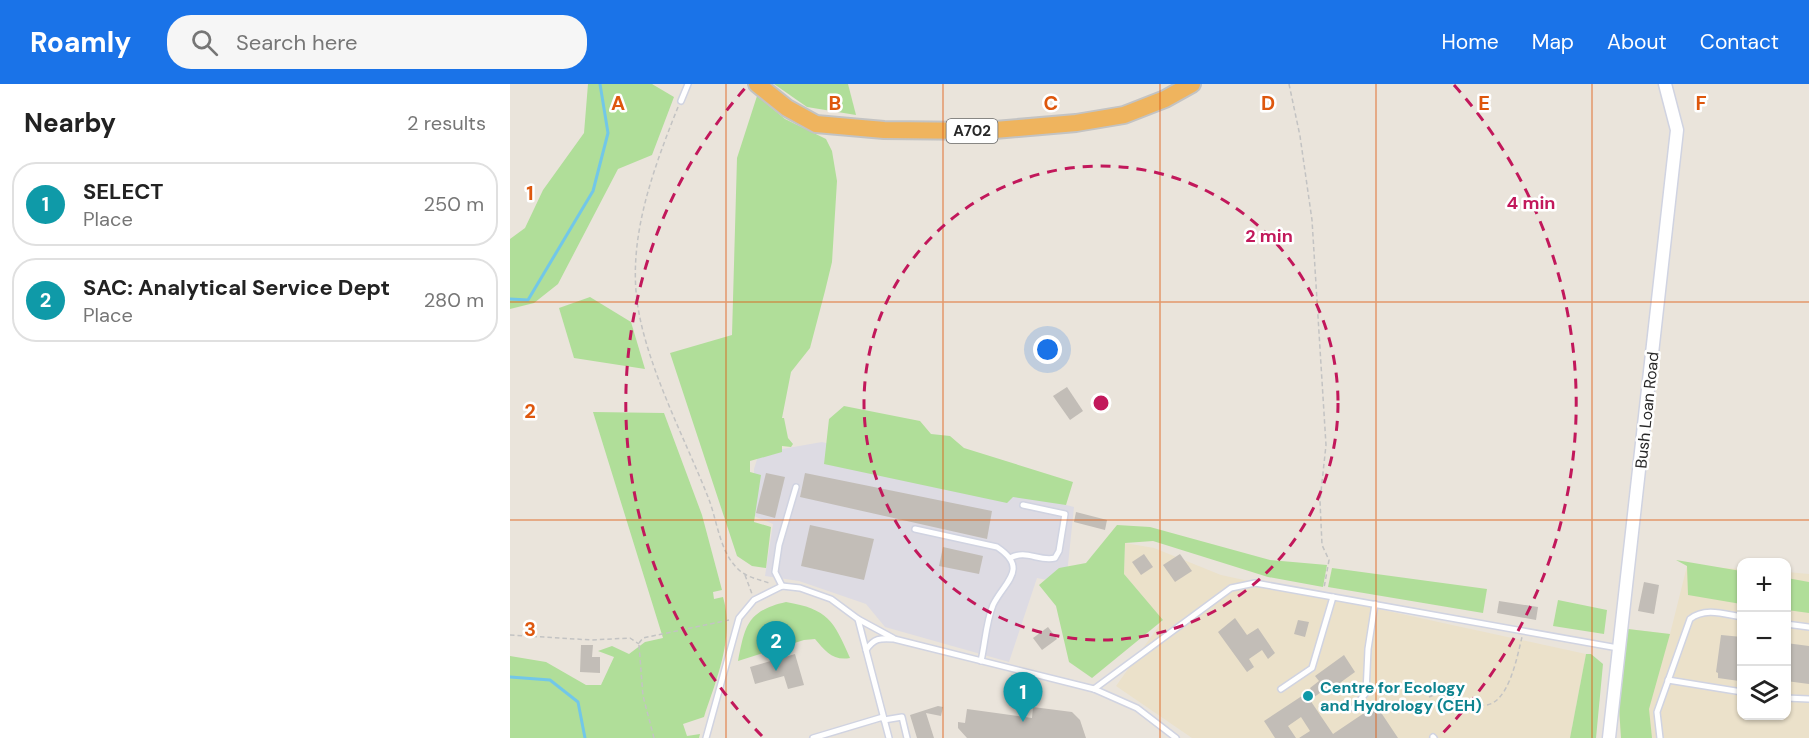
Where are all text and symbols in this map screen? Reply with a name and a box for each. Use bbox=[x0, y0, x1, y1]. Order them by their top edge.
search box bbox=[167, 15, 587, 69]
text: Roamly bbox=[30, 24, 131, 61]
icon: search bbox=[188, 26, 221, 59]
text: Search here bbox=[236, 28, 357, 57]
text: Home bbox=[1441, 28, 1499, 56]
text: Map bbox=[1532, 28, 1574, 56]
text: About bbox=[1607, 28, 1667, 56]
text: Contact bbox=[1700, 28, 1779, 56]
text: A bbox=[611, 90, 625, 116]
text: B bbox=[829, 90, 841, 116]
text: C bbox=[1044, 90, 1058, 116]
text: D bbox=[1261, 90, 1275, 116]
text: E bbox=[1478, 90, 1490, 116]
text: F bbox=[1695, 90, 1707, 116]
text: Nearby bbox=[24, 106, 116, 140]
text: 2 results bbox=[407, 110, 486, 136]
road number: A702 bbox=[946, 119, 998, 143]
text: SELECT bbox=[83, 177, 163, 206]
text: 1 bbox=[526, 180, 534, 206]
text: 1 bbox=[42, 191, 49, 217]
text: 250 m bbox=[423, 191, 484, 217]
text: 4 min bbox=[1507, 191, 1555, 215]
text: Place bbox=[83, 206, 133, 232]
text: 2 min bbox=[1245, 224, 1293, 248]
text: SAC: Analytical Service Dept bbox=[83, 273, 390, 302]
text: 2 bbox=[40, 287, 51, 313]
text: 280 m bbox=[424, 287, 484, 313]
text: Place bbox=[83, 302, 133, 328]
your location bbox=[1033, 335, 1062, 364]
street label: Bush Loan Road bbox=[1630, 351, 1664, 469]
centre of rings bbox=[1091, 393, 1111, 413]
text: 2 bbox=[524, 398, 536, 424]
map controls bbox=[1737, 558, 1791, 720]
button: + bbox=[1737, 558, 1791, 612]
button: − bbox=[1737, 612, 1791, 666]
text: 3 bbox=[524, 616, 536, 642]
pin: 2 bbox=[756, 622, 796, 671]
button: layers bbox=[1737, 666, 1791, 720]
pin: 1 bbox=[1004, 672, 1042, 722]
place label: Centre for Ecology and Hydrology (CEH) bbox=[1320, 677, 1482, 716]
marker: Centre for Ecology and Hydrology (CEH) bbox=[1301, 689, 1315, 703]

